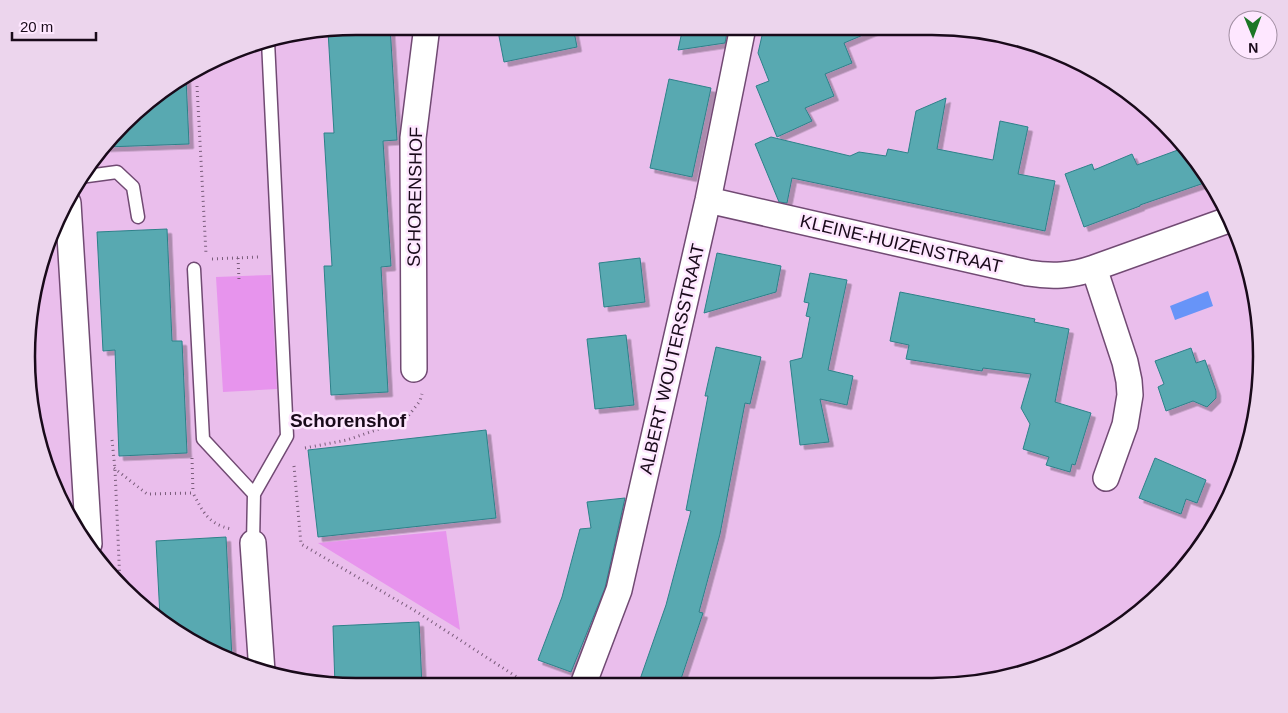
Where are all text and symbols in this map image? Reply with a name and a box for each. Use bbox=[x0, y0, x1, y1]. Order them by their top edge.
scale bar bbox=[12, 10, 96, 42]
north arrow bbox=[1228, 10, 1278, 60]
text: 20 m bbox=[20, 18, 53, 35]
text: N bbox=[1248, 40, 1258, 56]
street label: SCHORENSHOF bbox=[404, 127, 426, 267]
street label: KLEINE-HUIZENSTRAAT bbox=[798, 211, 1004, 277]
street label: ALBERT WOUTERSSTRAAT bbox=[636, 242, 708, 476]
district label: Schorenshof bbox=[290, 410, 407, 431]

